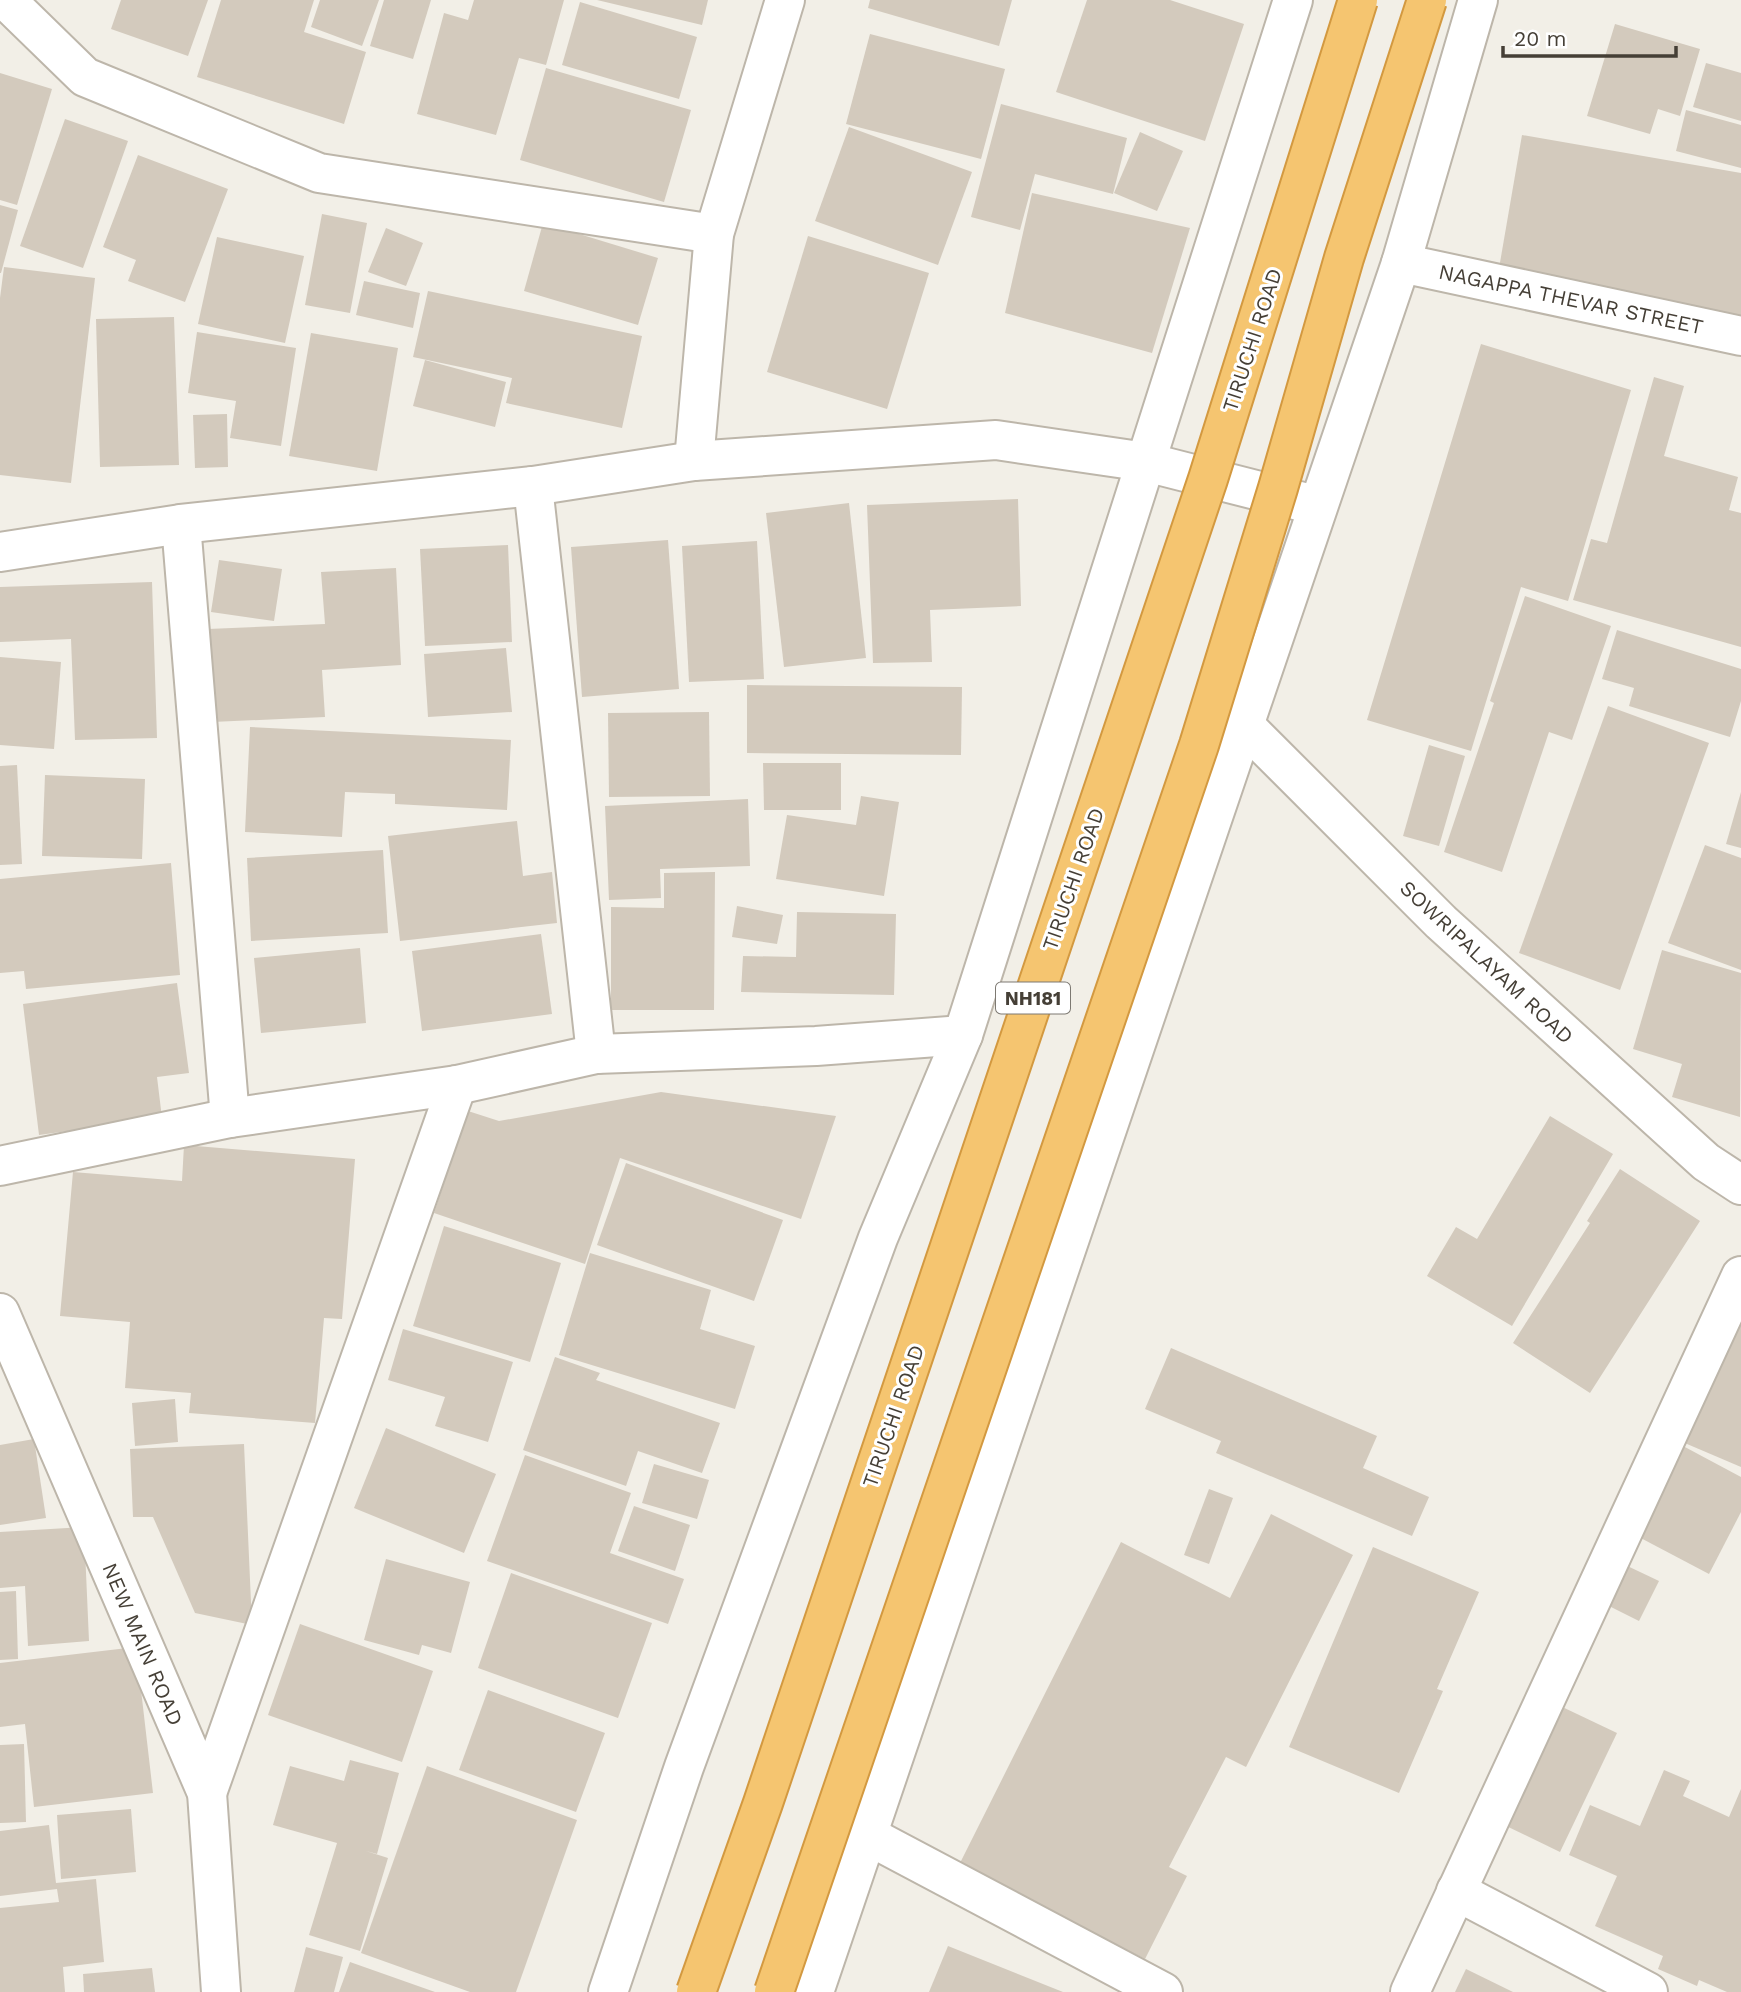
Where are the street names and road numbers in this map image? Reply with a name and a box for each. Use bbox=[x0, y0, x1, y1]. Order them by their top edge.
street label: NAGAPPA THEVAR STREET bbox=[1436, 259, 1706, 339]
street label: TIRUCHI ROAD bbox=[1217, 265, 1287, 415]
street label: TIRUCHI ROAD bbox=[1037, 804, 1109, 954]
street label: SOWRIPALAYAM ROAD bbox=[1395, 875, 1579, 1049]
road number: NH181 bbox=[996, 982, 1070, 1014]
street label: TIRUCHI ROAD bbox=[857, 1341, 929, 1491]
street label: NEW MAIN ROAD bbox=[97, 1559, 189, 1729]

